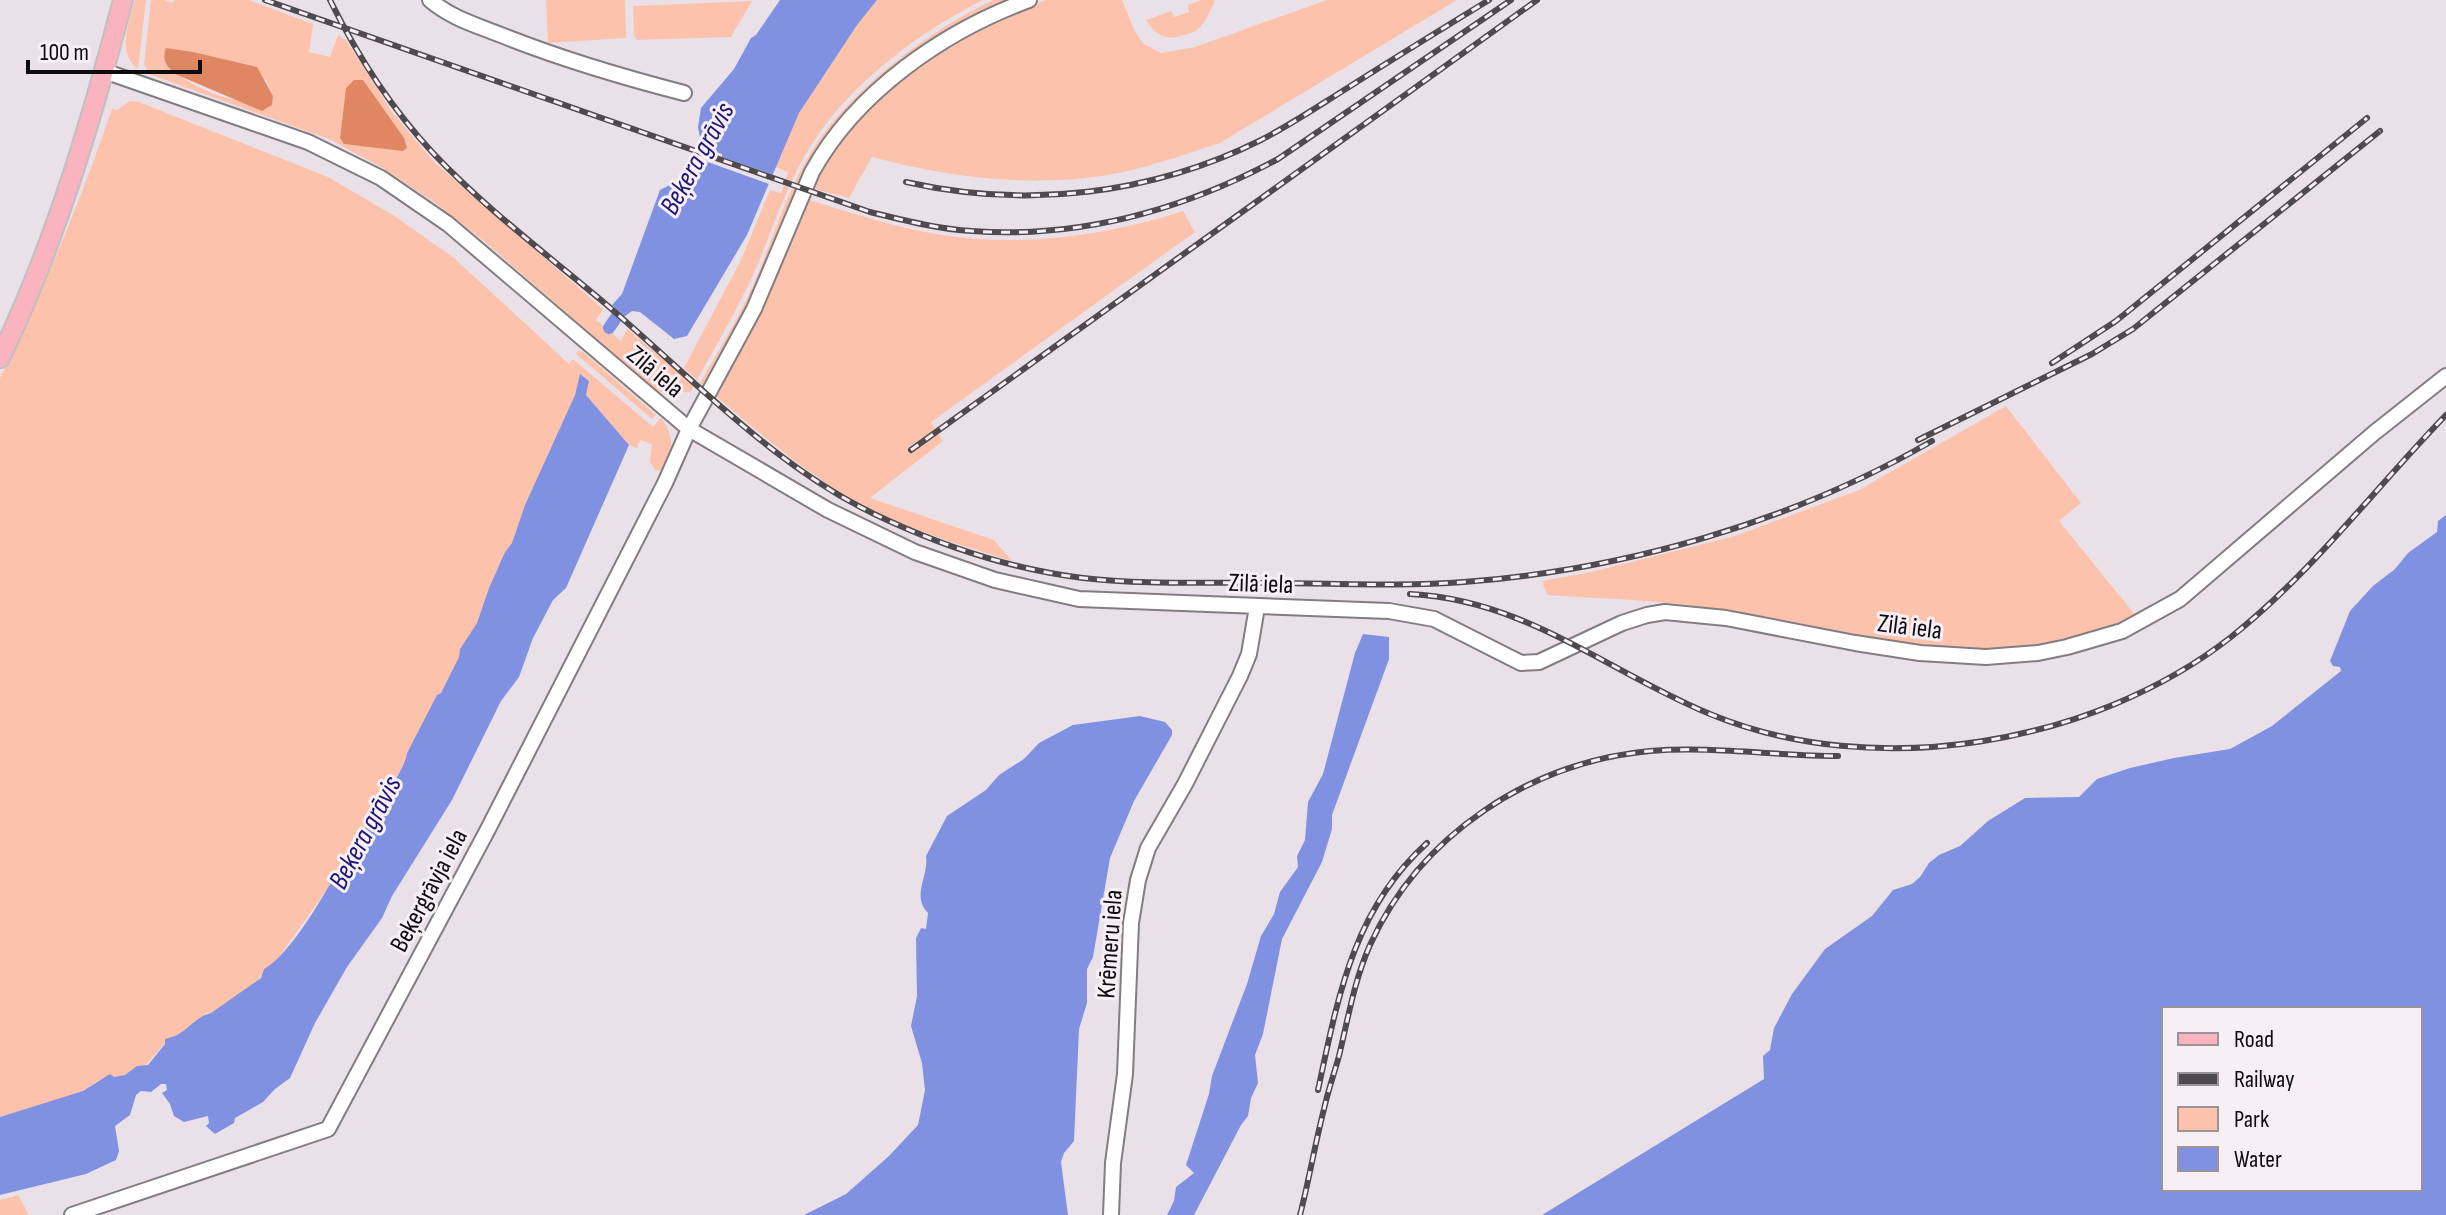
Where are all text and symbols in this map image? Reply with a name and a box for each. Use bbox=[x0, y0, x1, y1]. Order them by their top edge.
scale bar bbox=[28, 24, 200, 74]
text: 100 m bbox=[40, 38, 89, 67]
water label: Beķera grāvis bbox=[653, 97, 742, 220]
street label: Zilā iela bbox=[620, 339, 690, 405]
street label: Zilā iela bbox=[1228, 568, 1294, 601]
street label: Zilā iela bbox=[1876, 608, 1944, 647]
water label: Beķera grāvis bbox=[322, 771, 409, 895]
street label: Beķergrāvja iela bbox=[384, 824, 475, 958]
street label: Krēmeru iela bbox=[1091, 889, 1130, 999]
legend bbox=[2162, 1007, 2422, 1191]
text: Road bbox=[2234, 1025, 2274, 1054]
text: Railway bbox=[2234, 1065, 2294, 1094]
text: Park bbox=[2234, 1105, 2269, 1134]
text: Water bbox=[2234, 1145, 2282, 1174]

